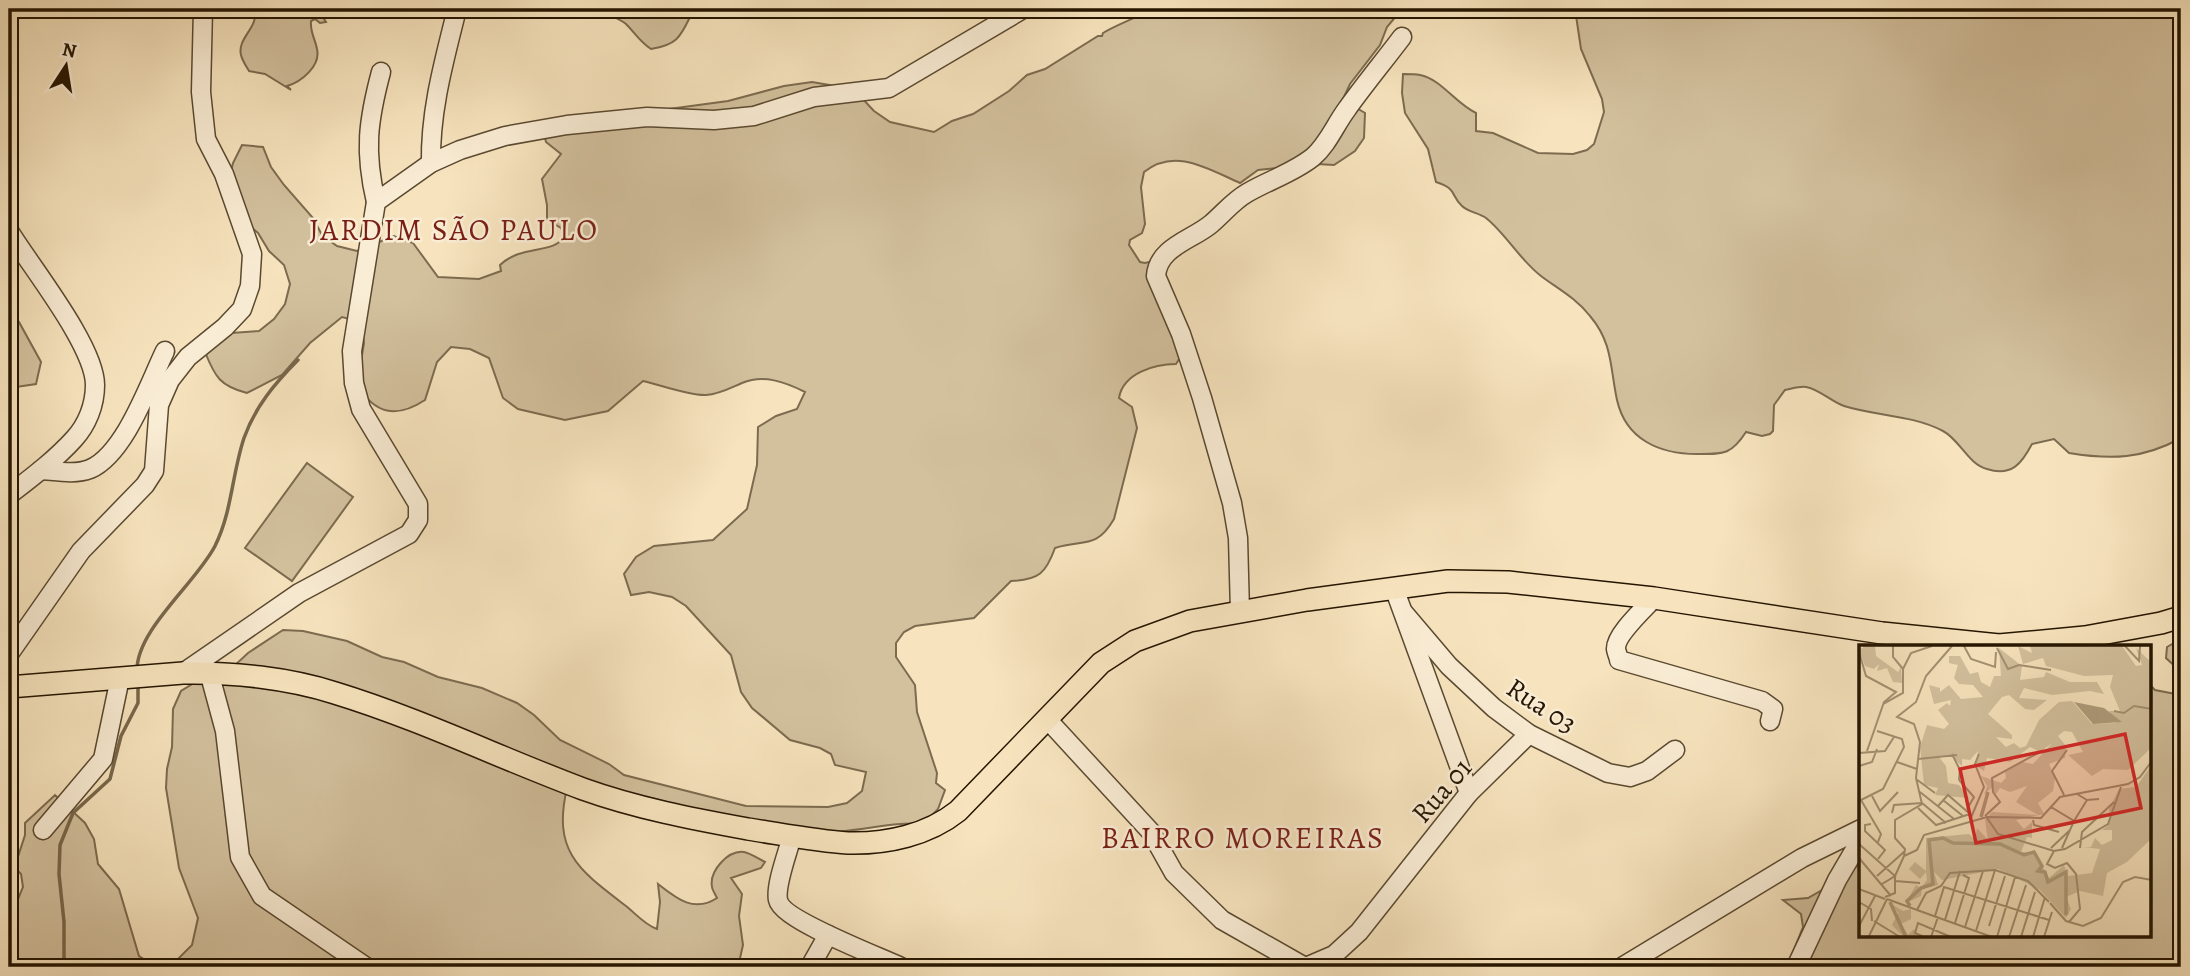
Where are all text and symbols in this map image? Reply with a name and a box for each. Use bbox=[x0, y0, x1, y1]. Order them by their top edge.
north arrow bbox=[32, 32, 102, 102]
text: N bbox=[60, 36, 79, 65]
district label: JARDIM SÃO PAULO bbox=[309, 210, 599, 250]
inset map bbox=[1859, 645, 2152, 937]
street label: Rua 03 bbox=[1499, 669, 1584, 743]
street label: Rua 01 bbox=[1403, 750, 1481, 831]
district label: BAIRRO MOREIRAS bbox=[1101, 818, 1385, 858]

